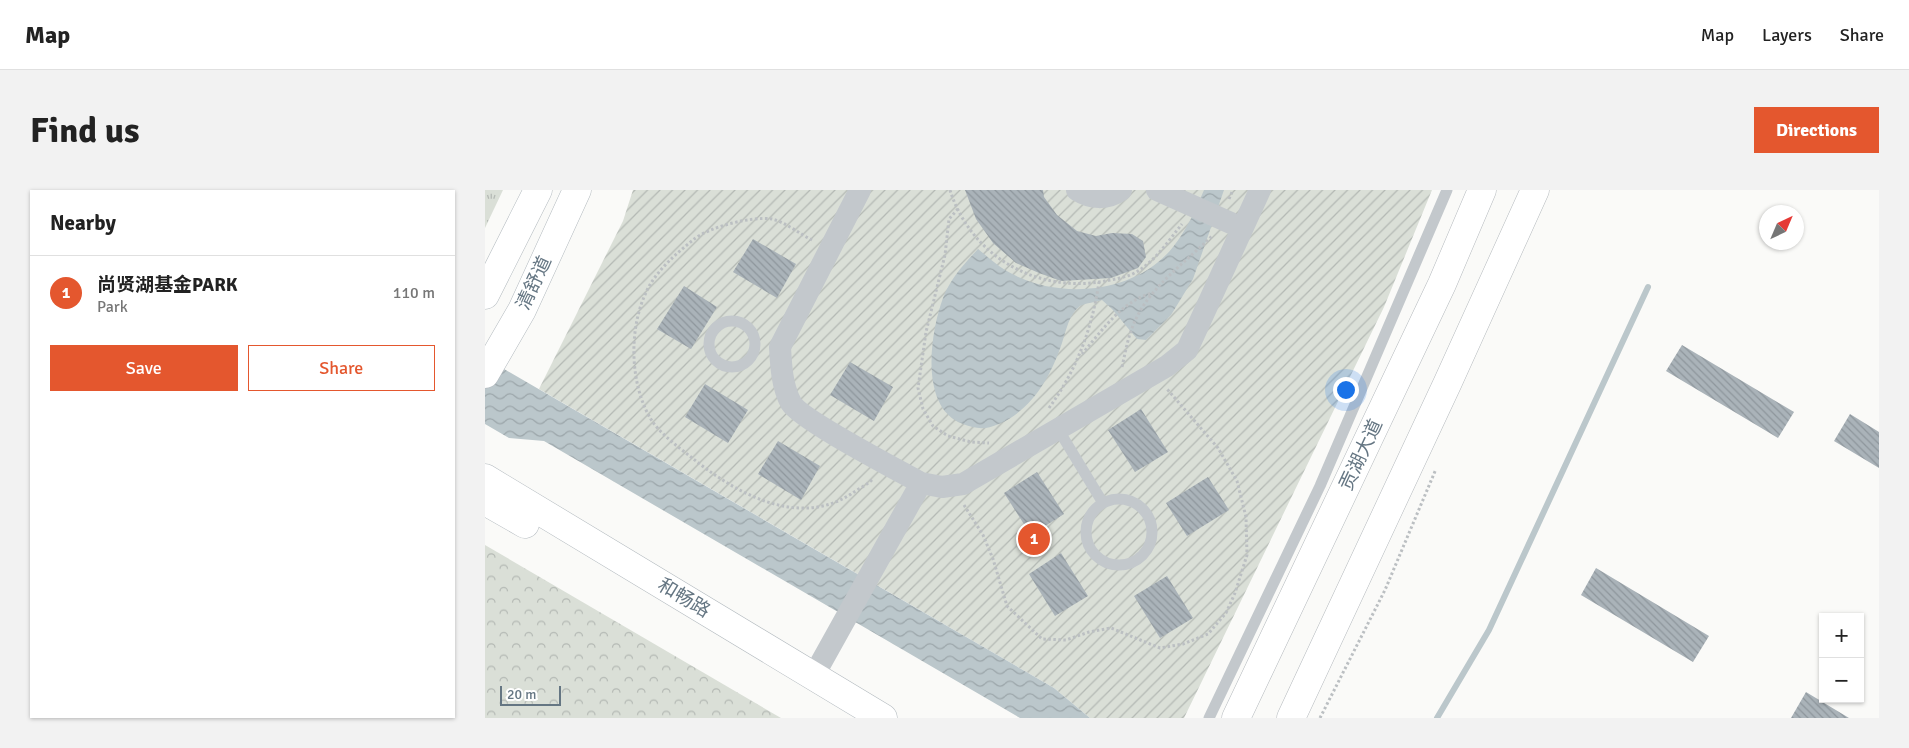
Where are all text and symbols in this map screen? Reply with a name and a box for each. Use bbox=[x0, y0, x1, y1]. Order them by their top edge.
text: Map bbox=[25, 20, 70, 50]
text: Map bbox=[1701, 24, 1734, 46]
text: Layers bbox=[1762, 24, 1812, 46]
text: Share bbox=[1840, 24, 1884, 46]
button: Directions bbox=[1754, 107, 1879, 153]
text: Find us bbox=[30, 109, 140, 152]
north arrow bbox=[1759, 205, 1804, 250]
text: Nearby bbox=[50, 210, 116, 236]
street label: 清舒道 bbox=[511, 252, 557, 314]
text: 尚贤湖基金PARK bbox=[97, 273, 238, 297]
text: 1 bbox=[62, 283, 70, 303]
text: 110 m bbox=[393, 283, 435, 303]
text: Park bbox=[97, 297, 128, 317]
button: Save bbox=[50, 345, 238, 391]
button: Share bbox=[248, 345, 435, 391]
your location bbox=[1333, 377, 1359, 403]
street label: 贡湖大道 bbox=[1334, 415, 1388, 495]
pin: 1 bbox=[1018, 520, 1050, 558]
street label: 和畅路 bbox=[653, 573, 715, 623]
map controls bbox=[1819, 613, 1864, 703]
button: + bbox=[1819, 613, 1864, 658]
button: − bbox=[1819, 658, 1864, 703]
scale bar bbox=[500, 683, 561, 706]
text: 20 m bbox=[507, 686, 536, 703]

